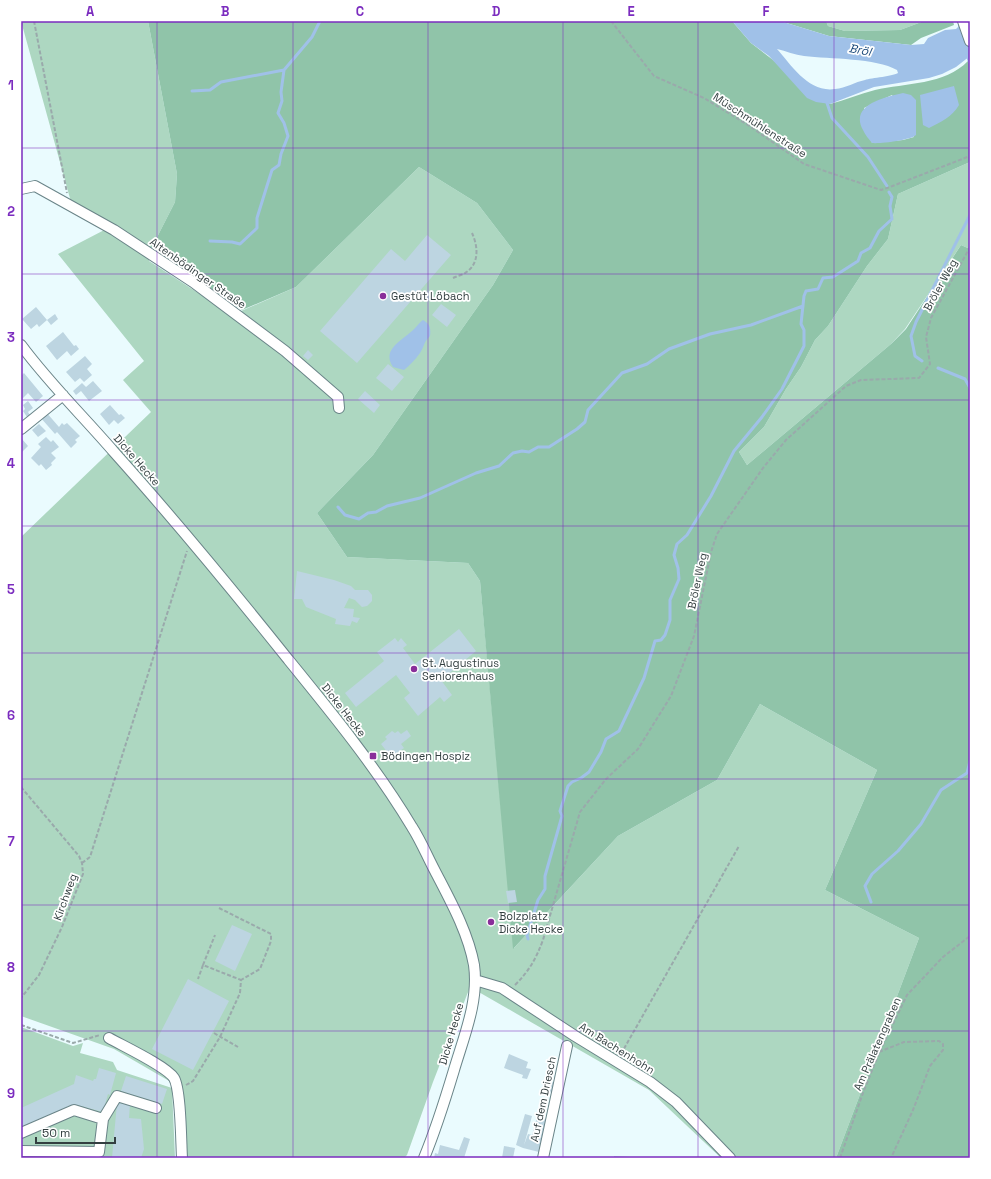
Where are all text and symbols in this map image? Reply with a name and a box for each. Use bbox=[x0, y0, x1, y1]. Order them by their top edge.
text: A bbox=[86, 3, 95, 20]
text: B bbox=[221, 3, 230, 20]
text: C bbox=[356, 3, 364, 20]
text: D bbox=[492, 3, 501, 20]
text: E bbox=[627, 3, 635, 20]
text: F bbox=[763, 3, 770, 20]
text: G bbox=[897, 3, 905, 20]
water label: Bröl bbox=[847, 40, 875, 60]
text: 1 bbox=[8, 77, 14, 94]
street label: Müschmühlenstraße bbox=[711, 90, 809, 160]
text: 2 bbox=[7, 203, 15, 220]
street label: Altenbödinger Straße bbox=[147, 235, 249, 311]
street label: Bröler Weg bbox=[920, 257, 960, 313]
place label: Gestüt Löbach bbox=[391, 289, 469, 303]
marker: Gestüt Löbach bbox=[378, 291, 388, 301]
text: 3 bbox=[7, 329, 15, 346]
street label: Dicke Hecke bbox=[111, 431, 163, 489]
text: 4 bbox=[7, 455, 15, 472]
street label: Bröler Weg bbox=[684, 552, 710, 610]
text: 5 bbox=[7, 581, 15, 598]
place label: St. Augustinus Seniorenhaus bbox=[422, 656, 499, 683]
marker: St. Augustinus Seniorenhaus bbox=[409, 664, 419, 674]
street label: Dicke Hecke bbox=[319, 680, 369, 740]
text: 6 bbox=[7, 707, 15, 724]
place label: Bödingen Hospiz bbox=[381, 749, 470, 763]
marker: Bödingen Hospiz bbox=[368, 751, 378, 761]
text: 7 bbox=[7, 833, 15, 850]
street label: Kirchweg bbox=[50, 872, 80, 922]
place label: Bolzplatz Dicke Hecke bbox=[499, 909, 563, 936]
marker: Bolzplatz Dicke Hecke bbox=[486, 917, 496, 927]
text: 8 bbox=[7, 959, 15, 976]
street label: Am Prälatengraben bbox=[850, 995, 904, 1093]
street label: Dicke Hecke bbox=[435, 1001, 467, 1067]
street label: Am Bachenhohn bbox=[577, 1019, 657, 1077]
street label: Auf dem Driesch bbox=[527, 1055, 559, 1143]
text: 9 bbox=[7, 1085, 15, 1102]
scale bar bbox=[36, 1119, 115, 1145]
text: 50 m bbox=[42, 1125, 70, 1141]

